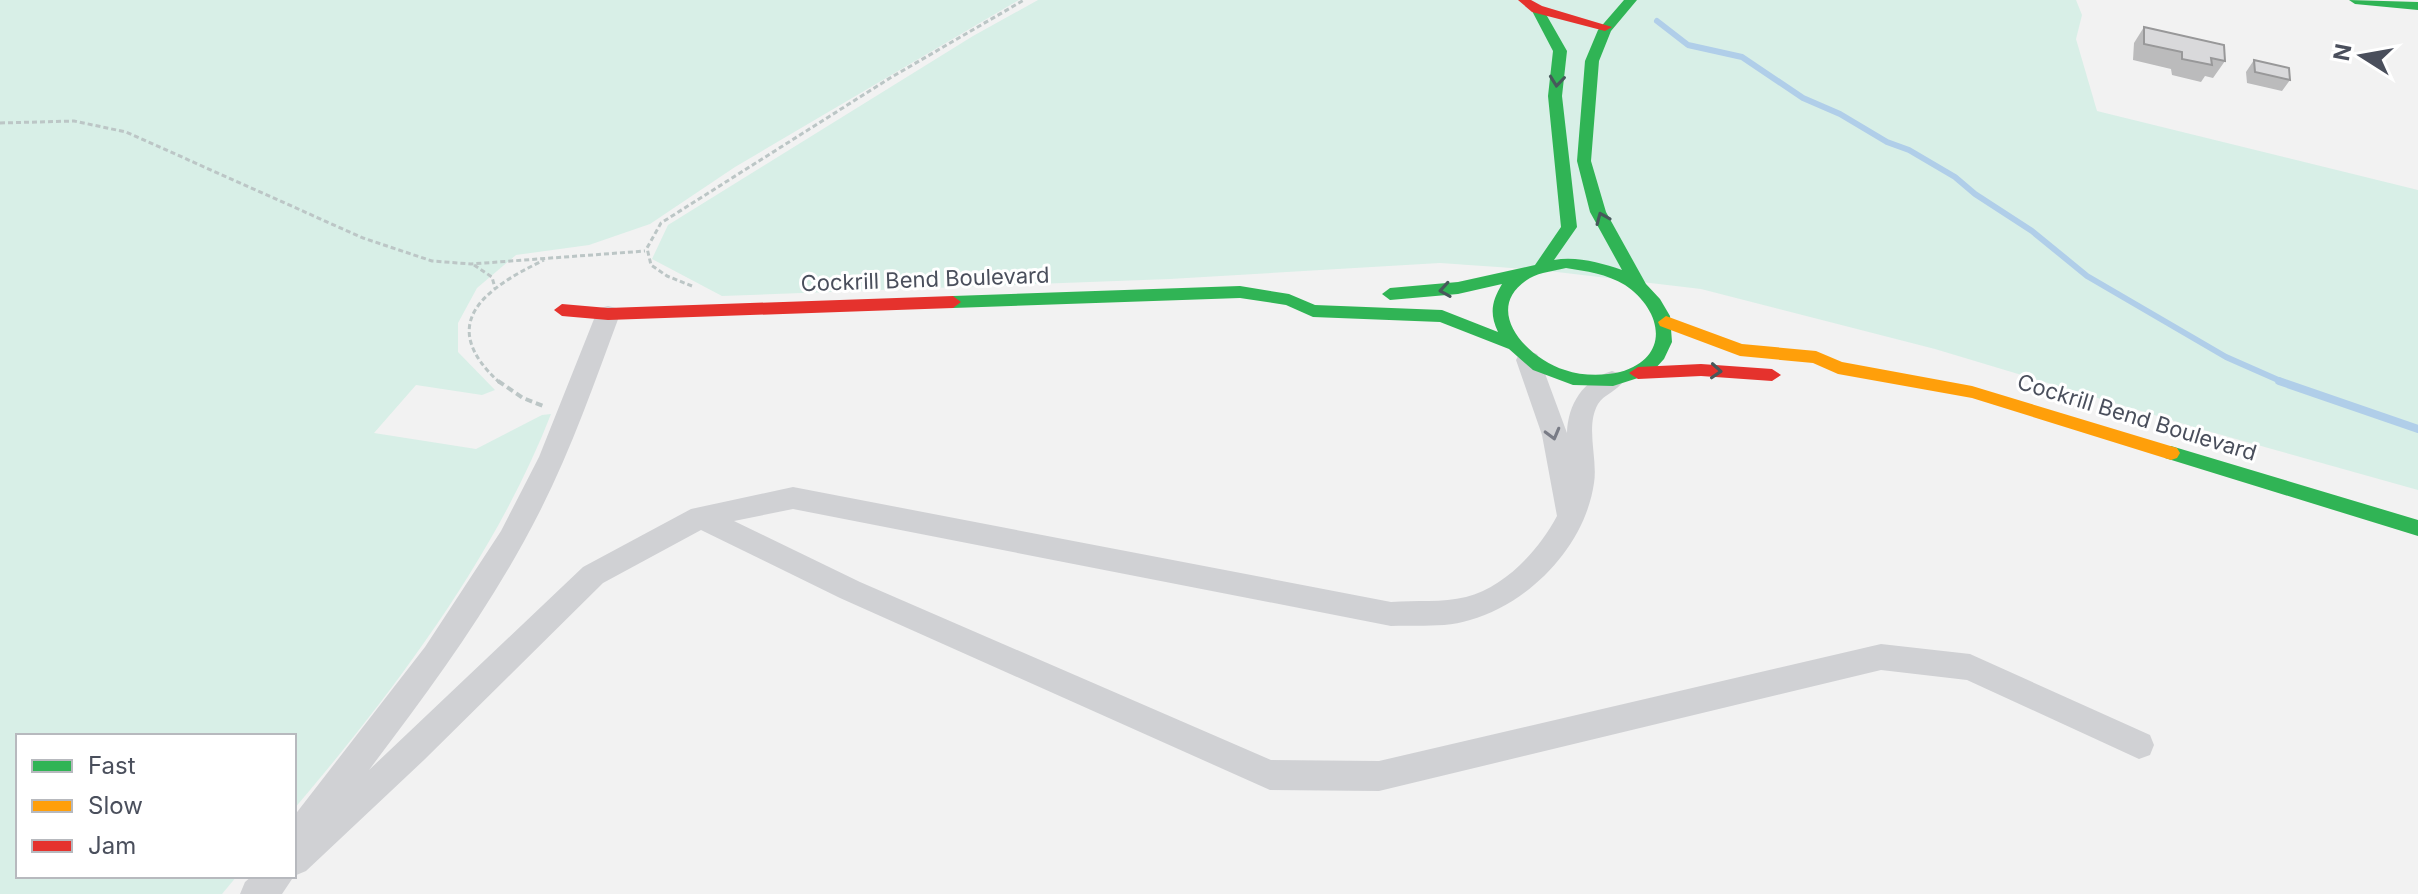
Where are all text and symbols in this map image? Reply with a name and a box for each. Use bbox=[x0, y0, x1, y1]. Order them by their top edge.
north arrow bbox=[2322, 16, 2402, 96]
text: N bbox=[2328, 41, 2357, 63]
one-way arrow bbox=[1548, 75, 1565, 88]
one-way arrow bbox=[1596, 212, 1612, 226]
street label: Cockrill Bend Boulevard bbox=[800, 262, 1050, 296]
one-way arrow bbox=[1438, 281, 1452, 298]
one-way arrow bbox=[1710, 362, 1723, 379]
street label: Cockrill Bend Boulevard bbox=[2014, 368, 2260, 466]
one-way arrow bbox=[1544, 427, 1560, 441]
legend bbox=[16, 734, 296, 878]
text: Fast bbox=[88, 751, 136, 780]
text: Slow bbox=[88, 791, 143, 820]
text: Jam bbox=[88, 831, 136, 860]

